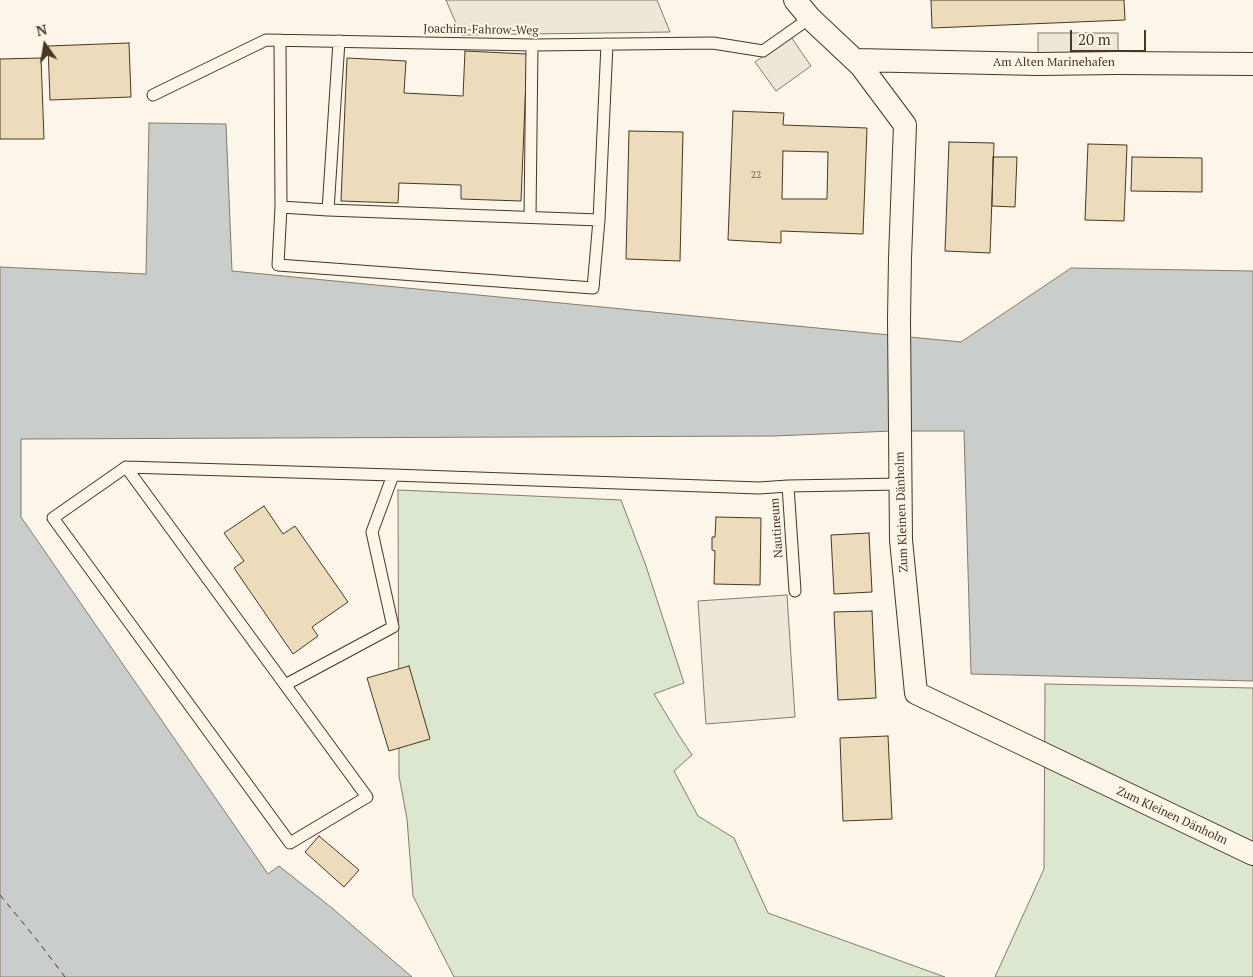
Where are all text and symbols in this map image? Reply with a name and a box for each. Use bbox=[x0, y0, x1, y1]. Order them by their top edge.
text: N bbox=[34, 19, 49, 40]
north arrow bbox=[20, 20, 70, 70]
scale bar bbox=[1073, 20, 1149, 52]
street label: Joachim-Fahrow-Weg bbox=[423, 22, 539, 38]
text: 20 m bbox=[1078, 29, 1111, 49]
street label: Am Alten Marinehafen bbox=[993, 56, 1115, 70]
house number: 22 bbox=[751, 169, 761, 181]
street label: Zum Kleinen Dänholm bbox=[893, 451, 911, 573]
street label: Nautineum bbox=[768, 497, 786, 559]
street label: Zum Kleinen Dänholm bbox=[1114, 784, 1230, 848]

